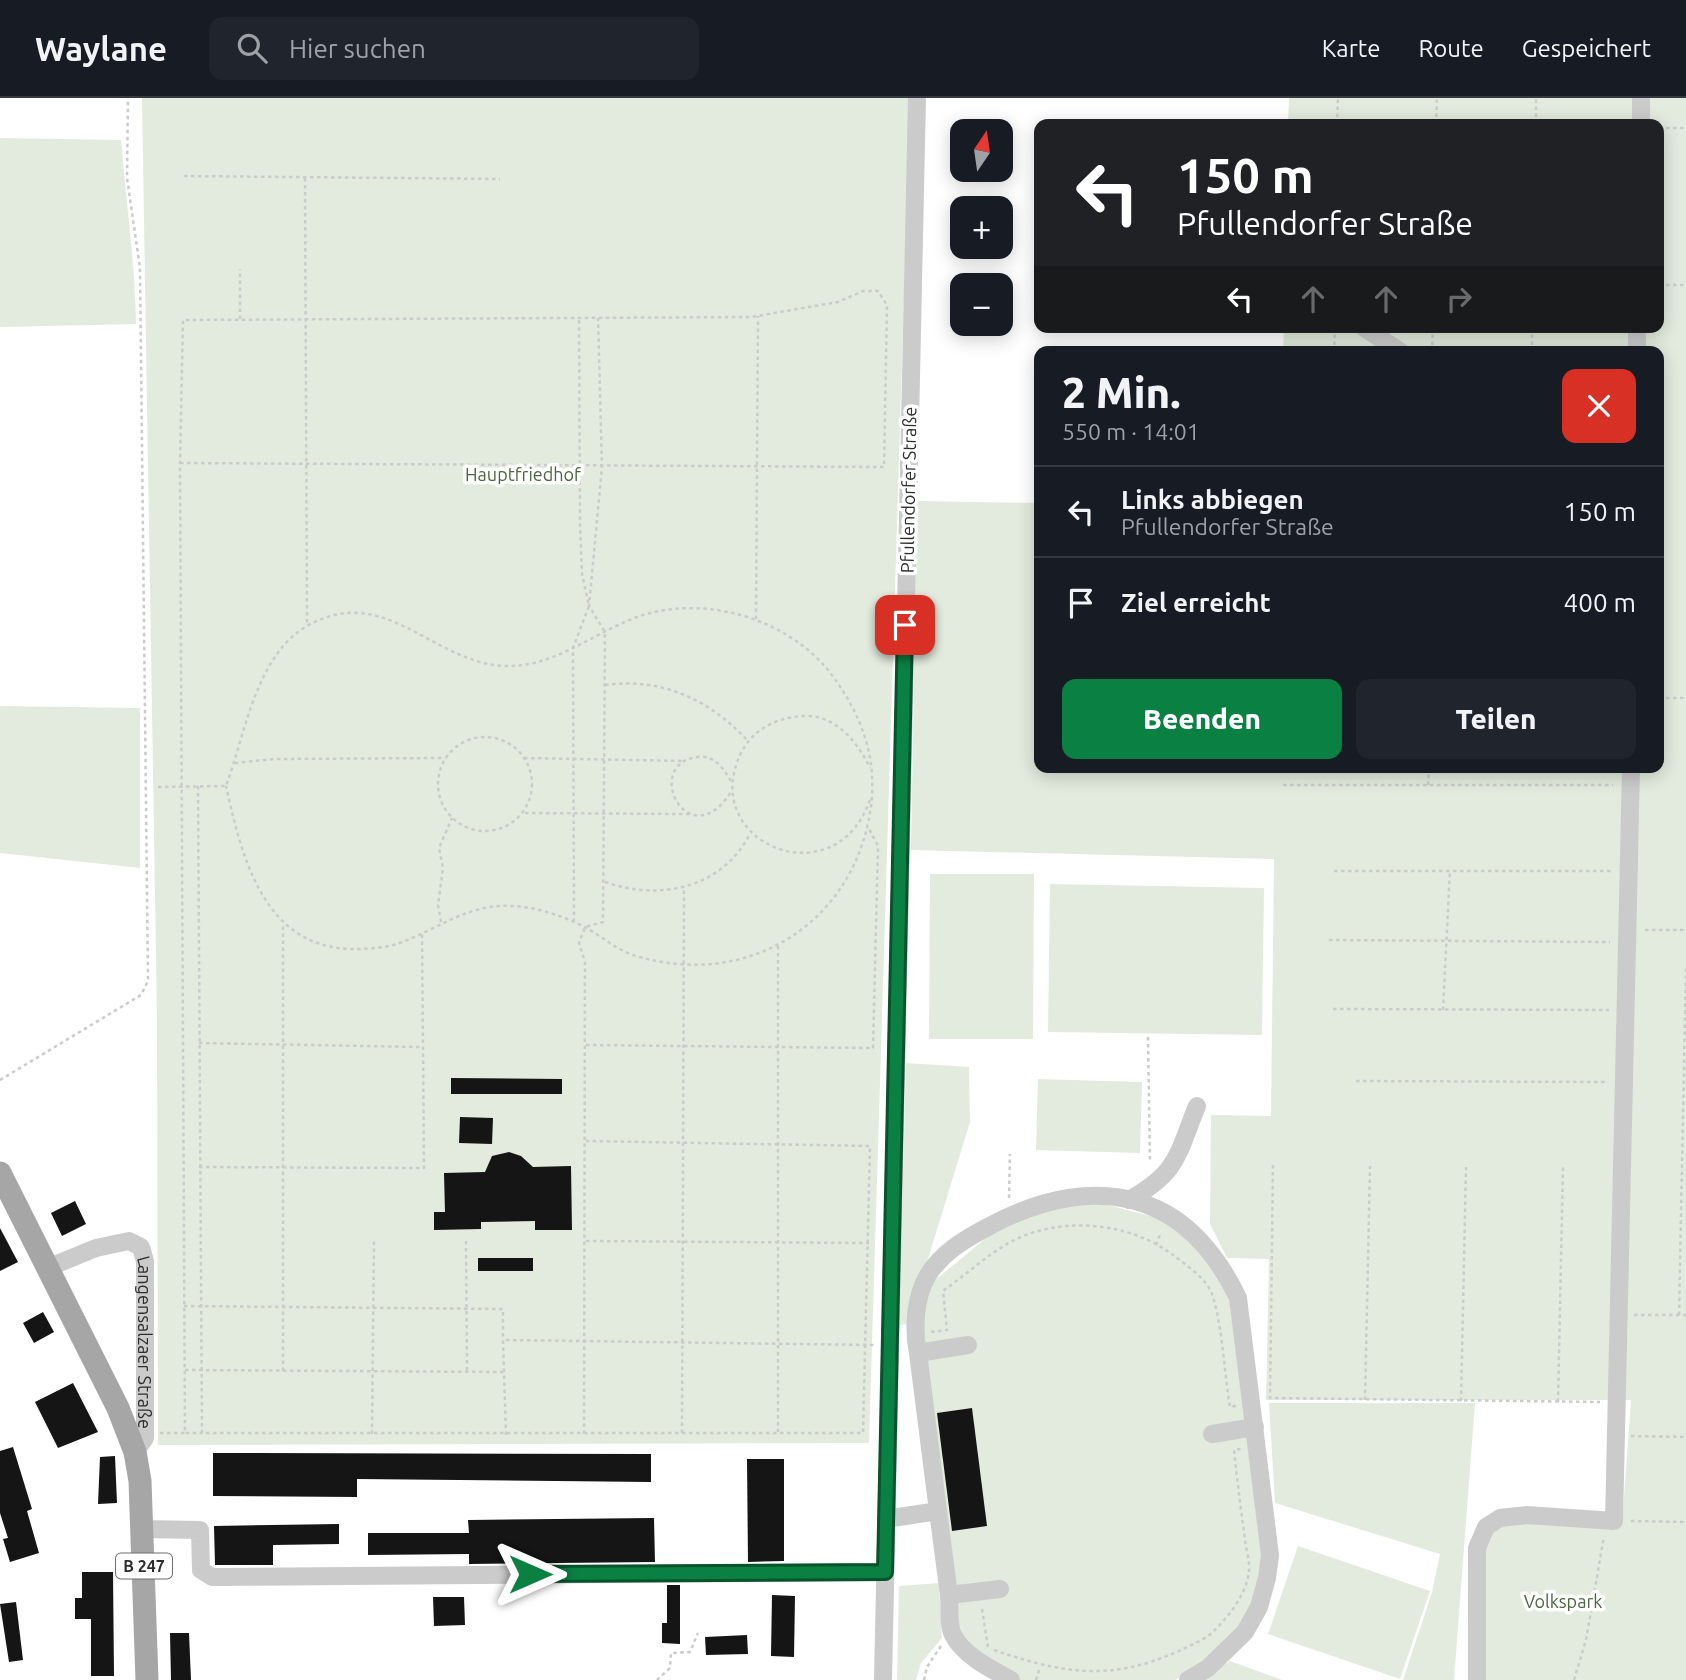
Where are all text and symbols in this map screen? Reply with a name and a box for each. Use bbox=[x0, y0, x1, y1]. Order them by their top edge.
search box bbox=[209, 17, 699, 80]
icon: search bbox=[233, 29, 271, 67]
text: Waylane bbox=[35, 30, 167, 67]
text: Hier suchen bbox=[289, 34, 426, 63]
text: Karte bbox=[1322, 35, 1380, 62]
text: Route bbox=[1418, 35, 1484, 62]
text: Gespeichert bbox=[1522, 35, 1651, 62]
north arrow bbox=[950, 119, 1013, 182]
map controls bbox=[950, 119, 1013, 336]
icon: left bbox=[1062, 147, 1153, 238]
text: 150 m bbox=[1177, 147, 1314, 202]
button: + bbox=[950, 196, 1013, 259]
text: Pfullendorfer Straße bbox=[1177, 205, 1473, 241]
button: − bbox=[950, 273, 1013, 336]
icon: left bbox=[1221, 280, 1259, 318]
icon: ahead bbox=[1294, 280, 1332, 318]
icon: ahead bbox=[1367, 280, 1405, 318]
icon: right bbox=[1440, 280, 1478, 318]
text: 2 Min. bbox=[1062, 369, 1181, 416]
button: close bbox=[1562, 369, 1636, 443]
street label: Pfullendorfer Straße bbox=[897, 407, 919, 573]
text: 550 m · 14:01 bbox=[1062, 419, 1200, 444]
park label: Hauptfriedhof bbox=[465, 464, 581, 484]
text: Links abbiegen bbox=[1121, 485, 1304, 514]
icon: left bbox=[1062, 493, 1100, 531]
text: 150 m bbox=[1564, 497, 1636, 526]
text: Pfullendorfer Straße bbox=[1121, 514, 1334, 539]
icon: arrive bbox=[1062, 584, 1100, 622]
text: Ziel erreicht bbox=[1121, 588, 1271, 617]
text: 400 m bbox=[1564, 588, 1636, 617]
pin bbox=[875, 595, 935, 655]
icon: arrive bbox=[886, 606, 924, 644]
button: Beenden bbox=[1062, 679, 1342, 759]
button: Teilen bbox=[1356, 679, 1636, 759]
street label: Langensalzaer Straße bbox=[134, 1253, 156, 1429]
position arrow bbox=[493, 1537, 567, 1611]
road number: B 247 bbox=[116, 1554, 172, 1578]
park label: Volkspark bbox=[1524, 1591, 1602, 1611]

